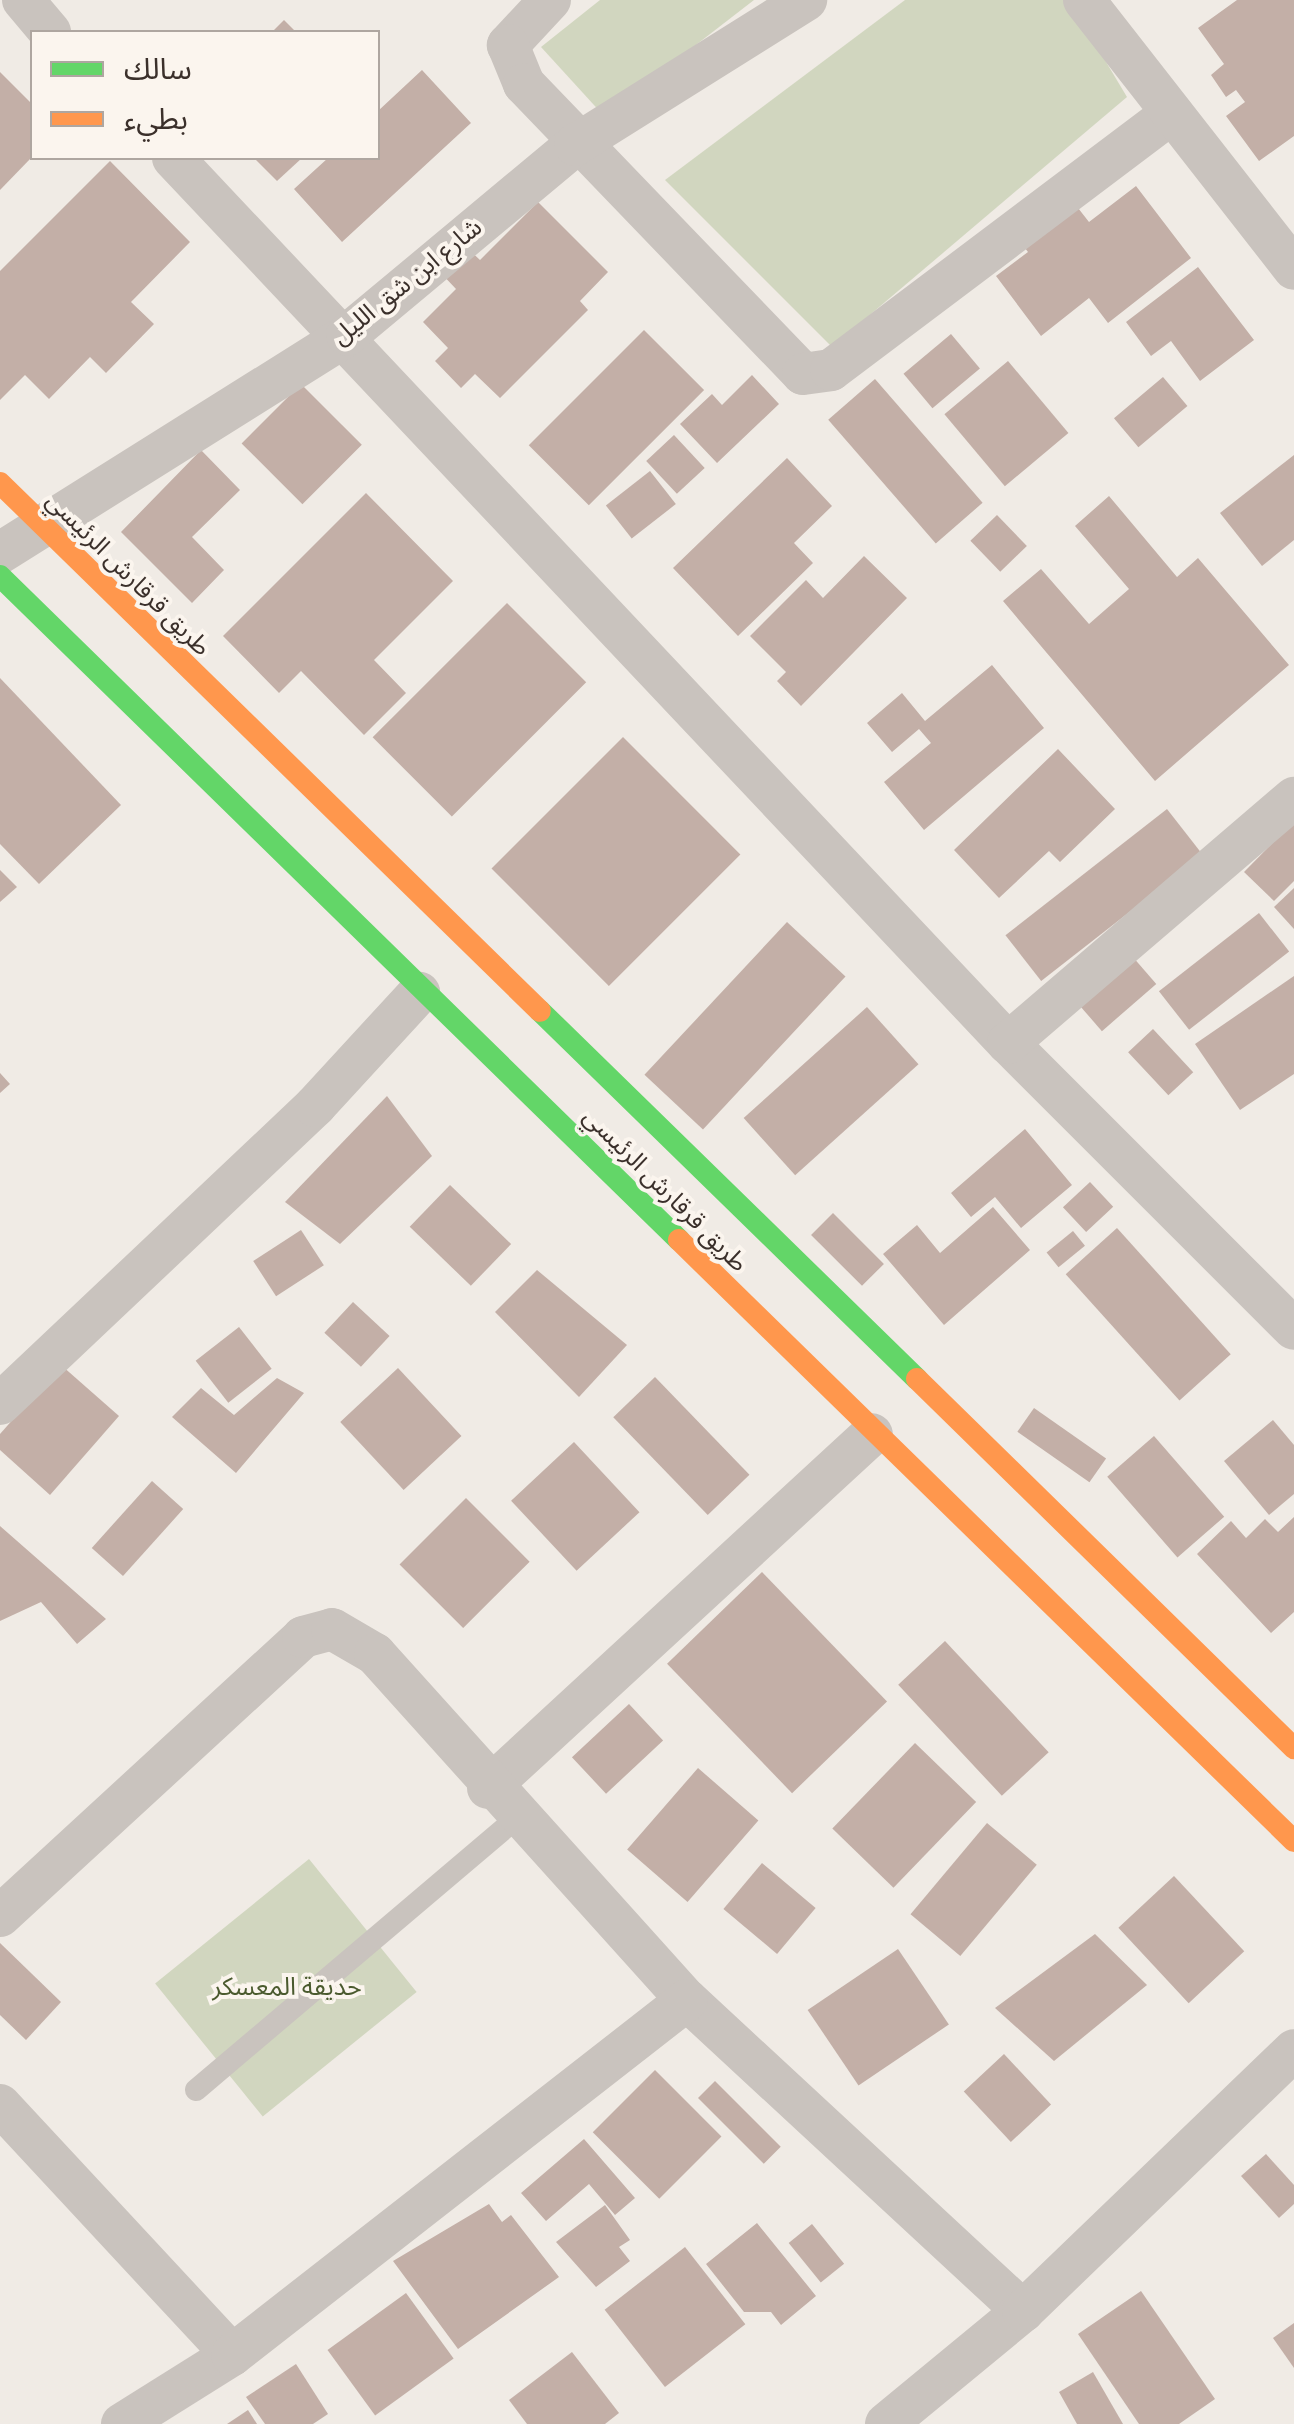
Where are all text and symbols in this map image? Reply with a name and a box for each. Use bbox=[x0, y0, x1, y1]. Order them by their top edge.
legend bbox=[30, 30, 380, 160]
text: سالك bbox=[124, 51, 192, 86]
text: بطيء bbox=[124, 101, 188, 136]
street label: شارع ابن شق الليل bbox=[326, 212, 488, 352]
street label: طريق قرقارش الرئيسي bbox=[40, 486, 216, 662]
street label: طريق قرقارش الرئيسي bbox=[577, 1102, 753, 1278]
park label: حديقة المعسكر bbox=[212, 1972, 362, 2002]

